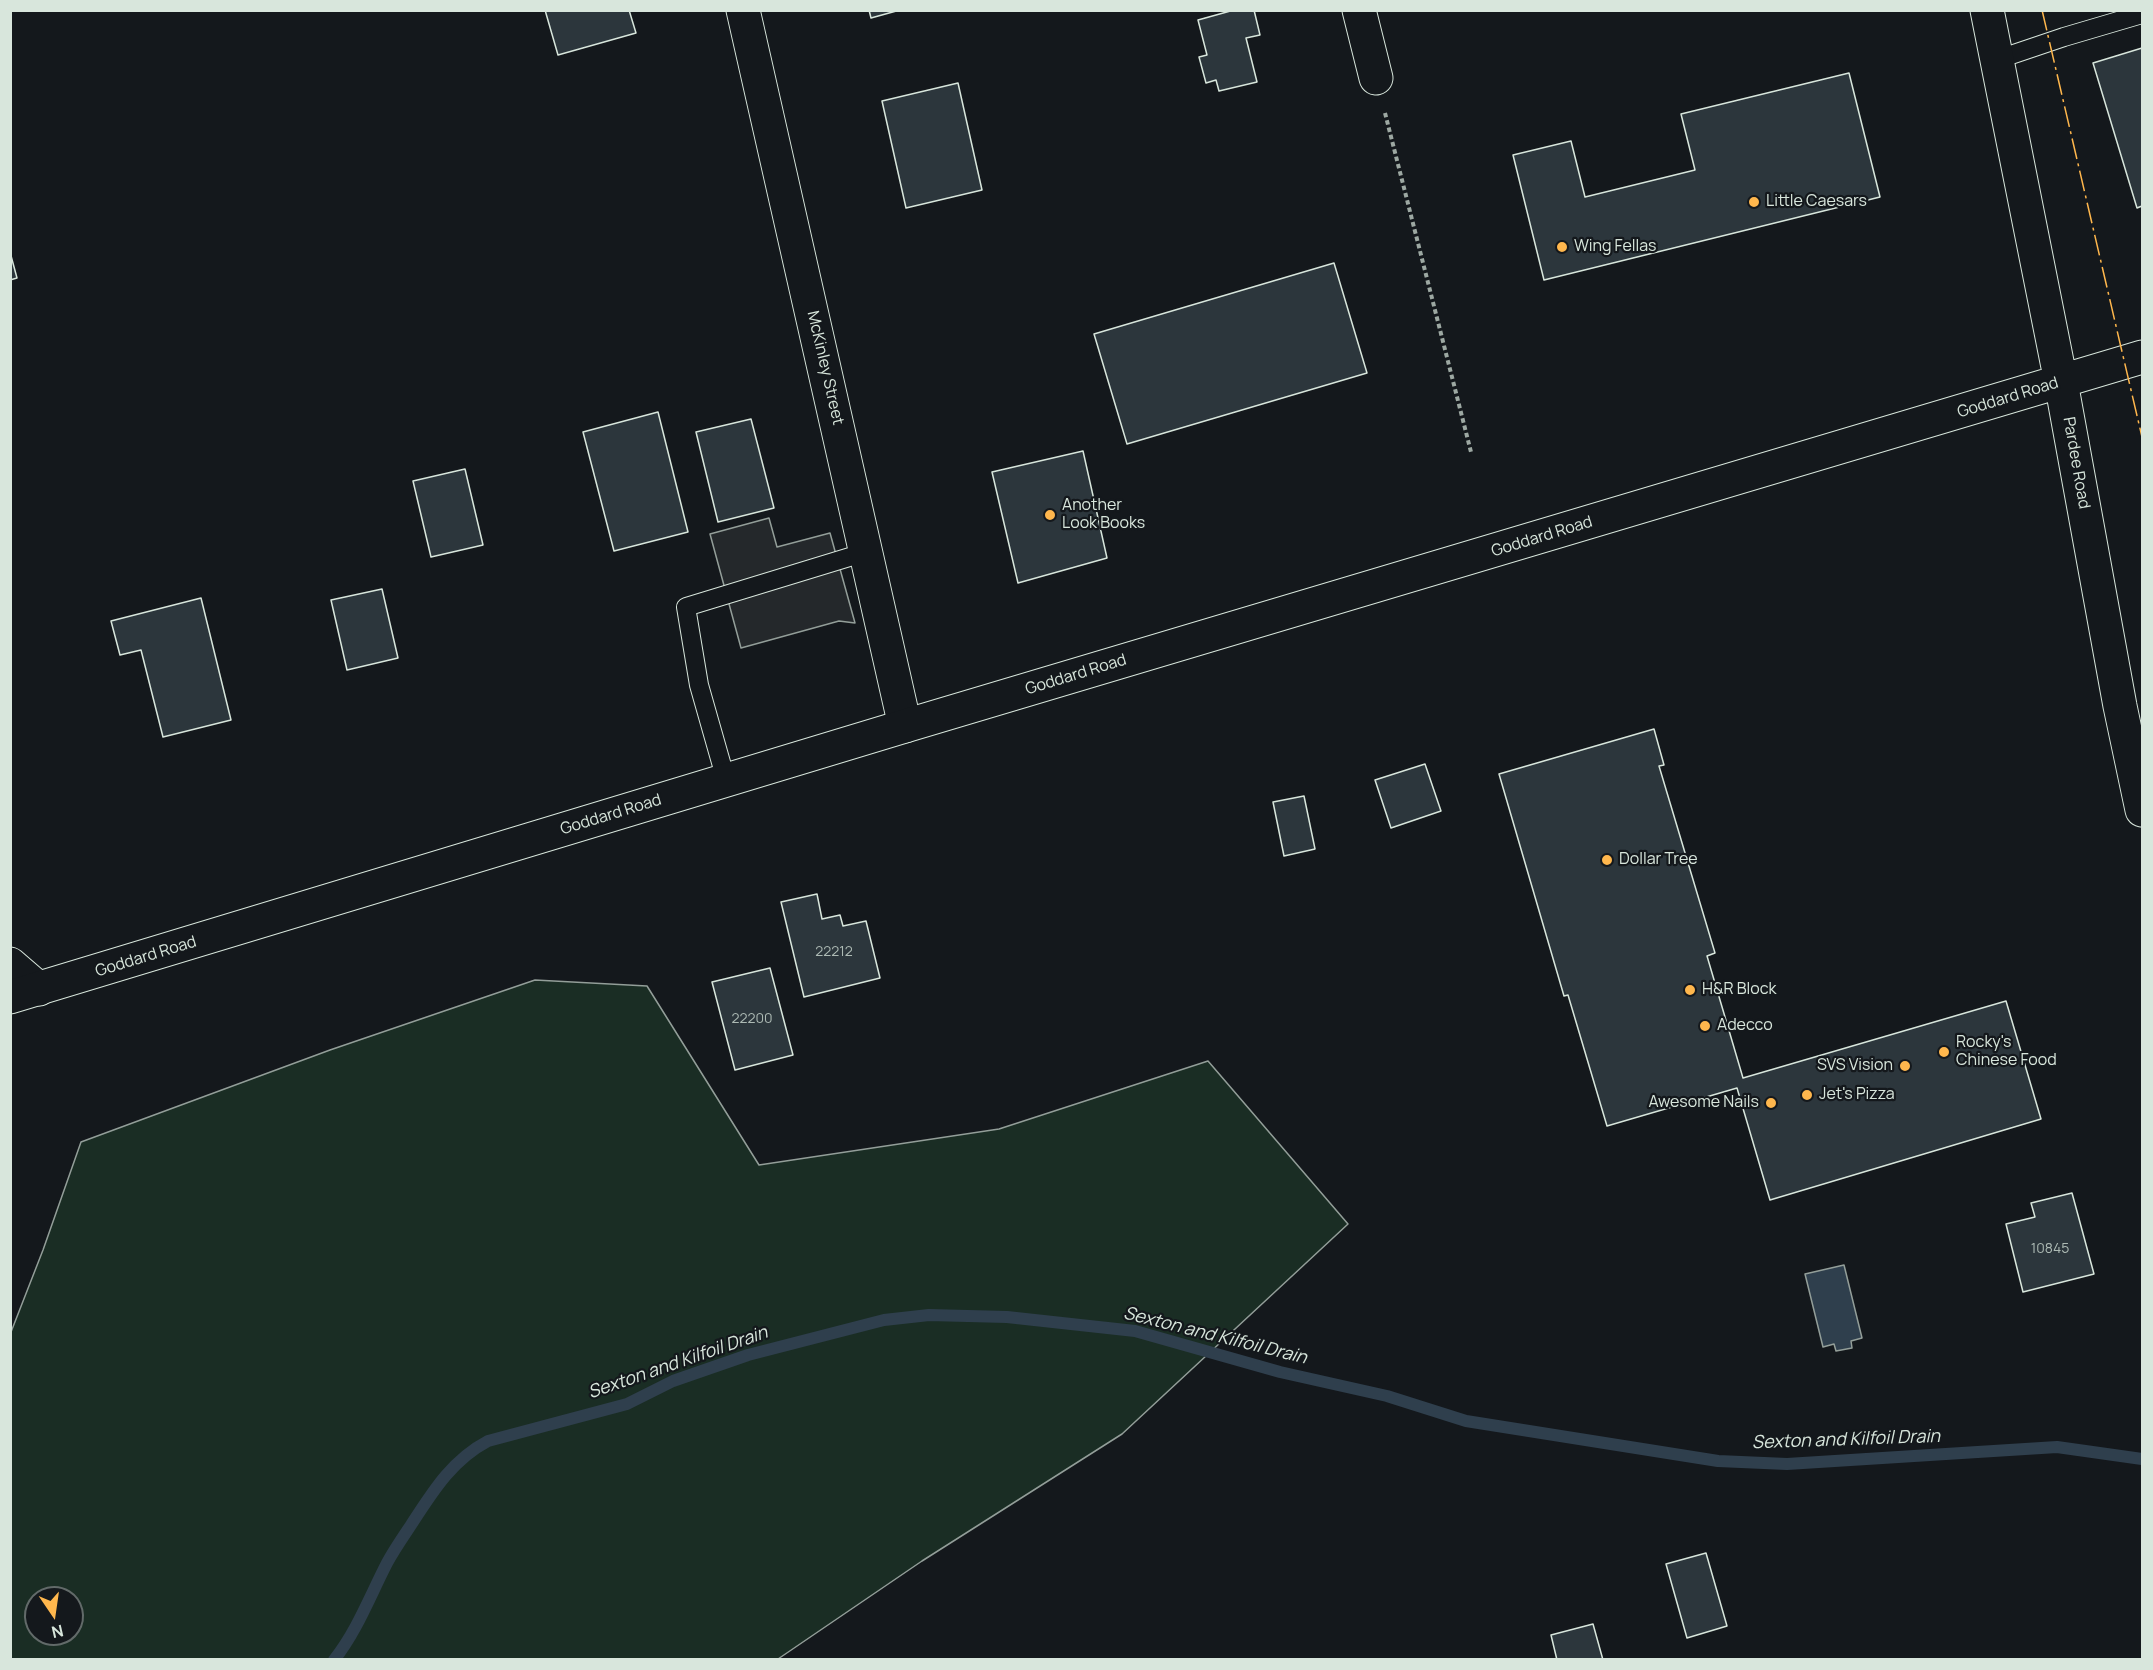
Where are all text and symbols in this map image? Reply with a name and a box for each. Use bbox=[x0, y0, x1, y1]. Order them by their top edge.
place label: Little Caesars bbox=[1766, 192, 1867, 212]
marker: Little Caesars bbox=[1747, 195, 1761, 209]
place label: Wing Fellas bbox=[1574, 237, 1656, 257]
marker: Wing Fellas bbox=[1555, 240, 1569, 254]
street label: McKinley Street bbox=[803, 309, 847, 427]
street label: Goddard Road bbox=[1955, 373, 2061, 423]
street label: Pardee Road bbox=[2058, 415, 2094, 511]
place label: Another Look Books bbox=[1062, 496, 1145, 534]
marker: Another Look Books bbox=[1043, 508, 1057, 522]
street label: Goddard Road bbox=[1489, 512, 1595, 562]
street label: Goddard Road bbox=[1023, 650, 1129, 700]
street label: Goddard Road bbox=[558, 790, 664, 840]
place label: Dollar Tree bbox=[1619, 850, 1698, 870]
marker: Dollar Tree bbox=[1600, 853, 1614, 867]
street label: Goddard Road bbox=[93, 932, 199, 982]
house number: 22212 bbox=[815, 944, 853, 960]
place label: H&R Block bbox=[1702, 980, 1776, 1000]
marker: H&R Block bbox=[1683, 983, 1697, 997]
house number: 22200 bbox=[731, 1011, 773, 1027]
place label: Adecco bbox=[1717, 1016, 1773, 1036]
marker: Adecco bbox=[1698, 1019, 1712, 1033]
place label: Rocky's Chinese Food bbox=[1956, 1033, 2057, 1071]
marker: Rocky's Chinese Food bbox=[1937, 1045, 1951, 1059]
place label: SVS Vision bbox=[1817, 1056, 1893, 1076]
marker: SVS Vision bbox=[1898, 1059, 1912, 1073]
place label: Jet's Pizza bbox=[1819, 1085, 1895, 1105]
marker: Jet's Pizza bbox=[1800, 1088, 1814, 1102]
place label: Awesome Nails bbox=[1649, 1093, 1759, 1113]
marker: Awesome Nails bbox=[1764, 1096, 1778, 1110]
house number: 10845 bbox=[2031, 1241, 2069, 1257]
water label: Sexton and Kilfoil Drain bbox=[1121, 1303, 1309, 1369]
water label: Sexton and Kilfoil Drain bbox=[585, 1322, 771, 1404]
water label: Sexton and Kilfoil Drain bbox=[1752, 1426, 1940, 1454]
north arrow bbox=[24, 1586, 84, 1646]
text: N bbox=[50, 1620, 66, 1644]

